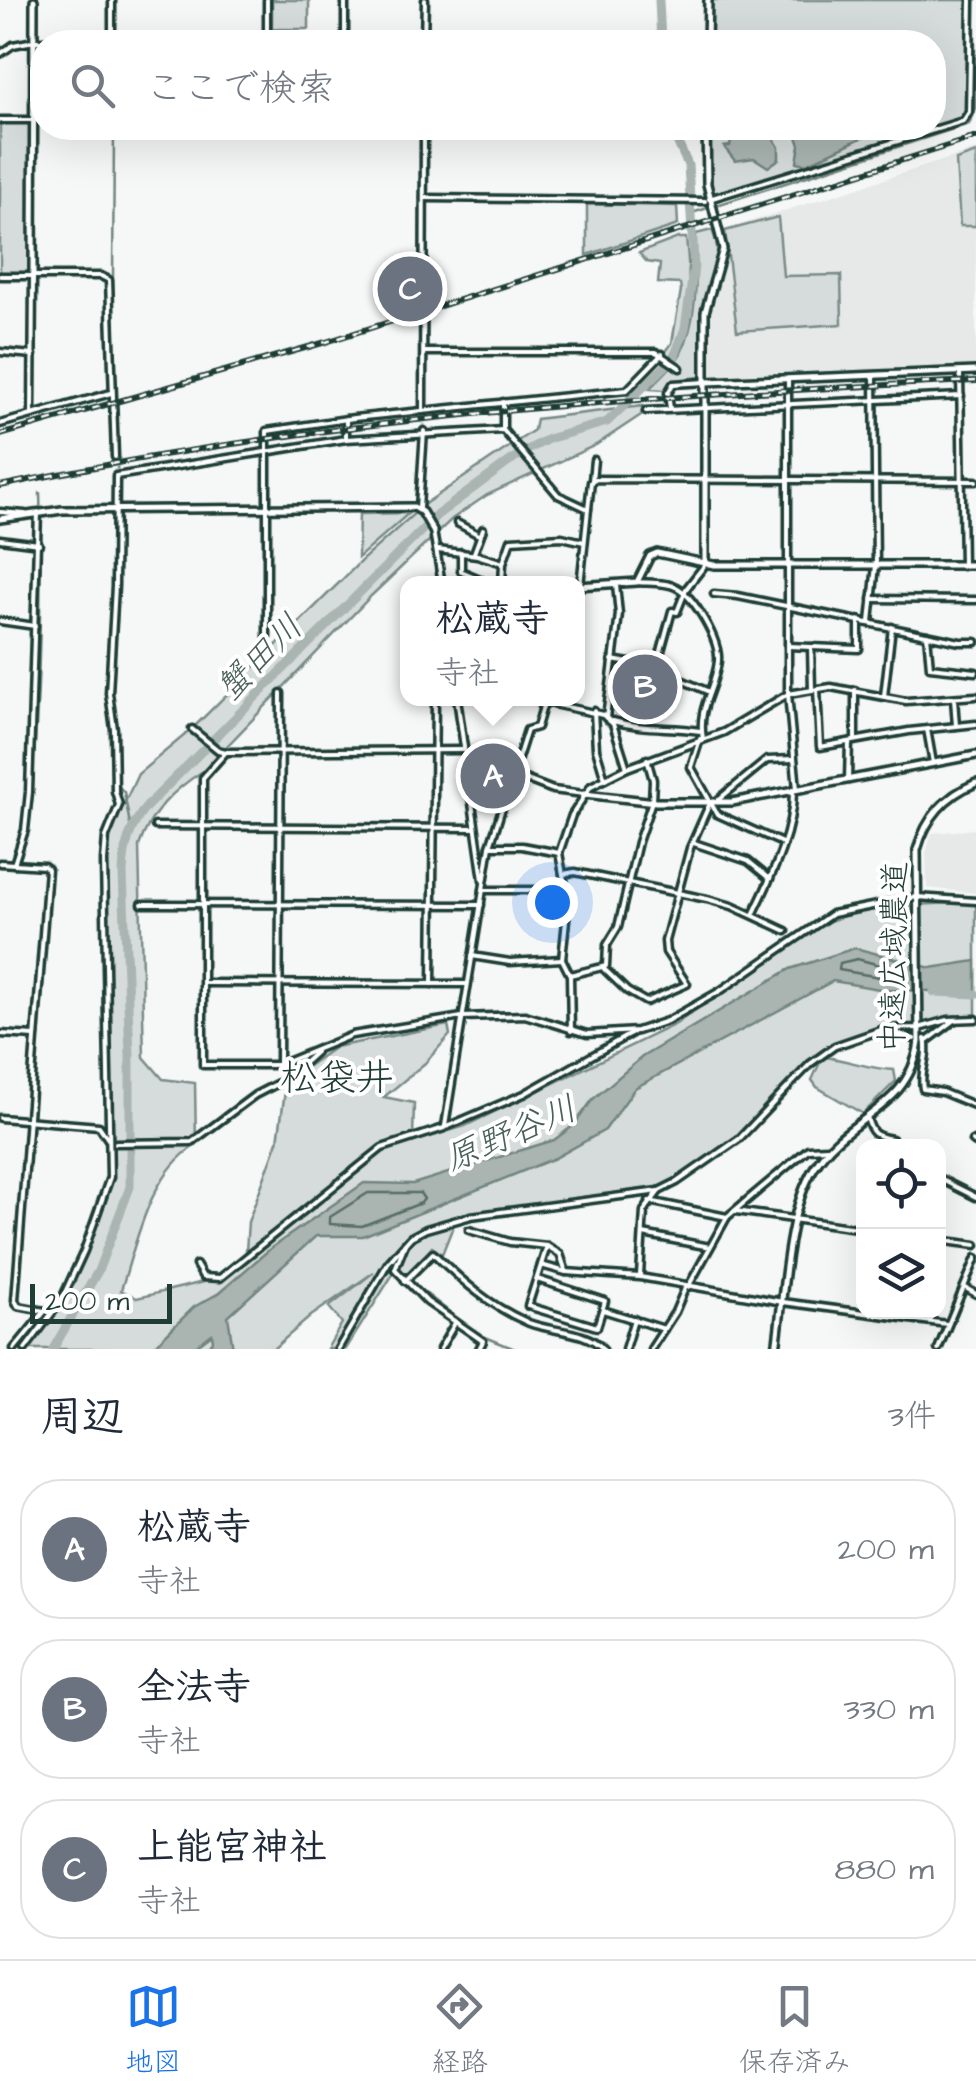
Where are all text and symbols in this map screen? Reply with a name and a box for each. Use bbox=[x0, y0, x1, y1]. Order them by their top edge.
search box bbox=[30, 30, 946, 140]
icon: search bbox=[65, 58, 120, 113]
text: ここで検索 bbox=[145, 63, 335, 115]
pin: C bbox=[378, 252, 442, 326]
popup bbox=[400, 576, 585, 706]
text: 松蔵寺 bbox=[435, 594, 550, 646]
water label: 蟹田川 bbox=[206, 604, 315, 713]
pin: B bbox=[612, 650, 678, 724]
text: 寺社 bbox=[435, 651, 500, 696]
pin: A bbox=[460, 738, 526, 814]
street label: 中遠広域農道 bbox=[870, 861, 919, 1053]
your location bbox=[527, 877, 578, 928]
district label: 松袋井 bbox=[280, 1053, 394, 1105]
water label: 原野谷川 bbox=[437, 1084, 585, 1184]
map controls bbox=[856, 1139, 946, 1319]
button: locate bbox=[856, 1139, 946, 1229]
button: layers bbox=[856, 1229, 946, 1319]
scale bar bbox=[30, 1279, 172, 1324]
text: 200 m bbox=[45, 1282, 129, 1321]
text: 周辺 bbox=[40, 1389, 124, 1447]
text: 3件 bbox=[888, 1394, 936, 1439]
text: 松蔵寺 bbox=[137, 1502, 251, 1554]
text: A bbox=[64, 1527, 85, 1572]
text: 200 m bbox=[838, 1527, 934, 1572]
text: 寺社 bbox=[137, 1559, 201, 1604]
text: 全法寺 bbox=[137, 1662, 251, 1714]
text: B bbox=[63, 1687, 86, 1732]
text: 330 m bbox=[844, 1687, 934, 1732]
text: 寺社 bbox=[137, 1719, 201, 1764]
text: 上能宮神社 bbox=[137, 1822, 327, 1874]
text: C bbox=[63, 1847, 86, 1892]
text: 880 m bbox=[835, 1847, 934, 1892]
text: 寺社 bbox=[137, 1879, 201, 1924]
tab: 地図 bbox=[125, 1979, 181, 2082]
tab: 経路 bbox=[432, 1979, 488, 2082]
tab: 保存済み bbox=[739, 1979, 851, 2082]

